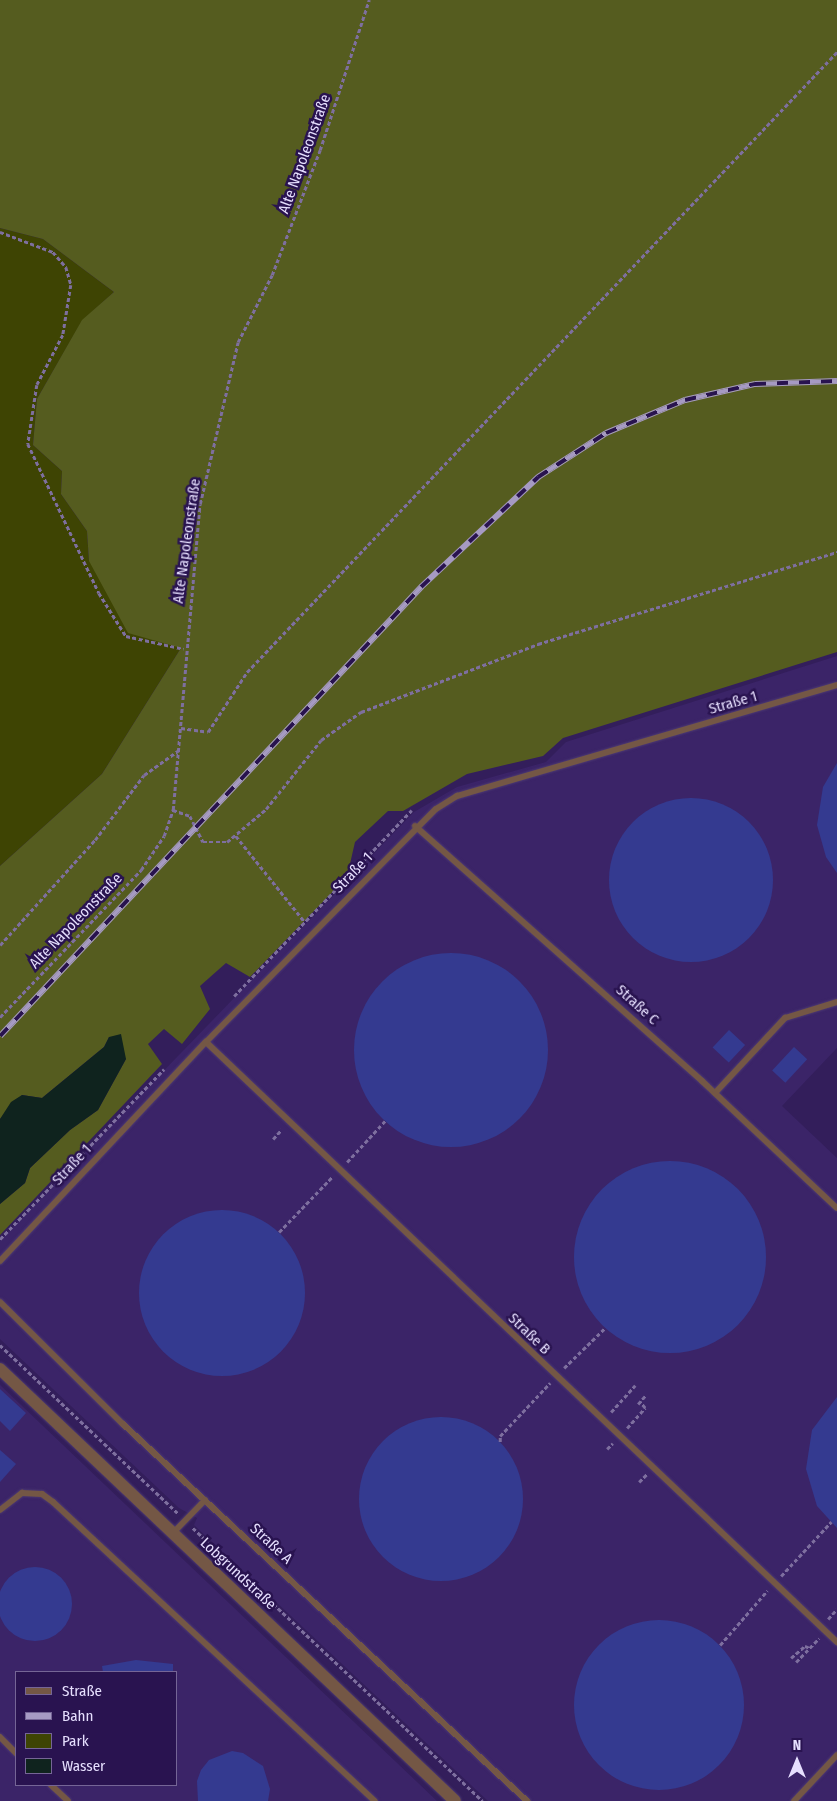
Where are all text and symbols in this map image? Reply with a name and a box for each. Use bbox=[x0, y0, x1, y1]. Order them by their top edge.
street label: Alte Napoleonstraße bbox=[275, 92, 335, 216]
street label: Alte Napoleonstraße bbox=[169, 477, 205, 605]
street label: Straße 1 bbox=[707, 688, 759, 718]
street label: Straße 1 bbox=[329, 849, 377, 897]
street label: Alte Napoleonstraße bbox=[26, 870, 126, 972]
street label: Straße C bbox=[612, 981, 662, 1029]
street label: Straße 1 bbox=[49, 1141, 95, 1189]
street label: Straße B bbox=[504, 1310, 554, 1358]
street label: Straße A bbox=[246, 1520, 296, 1568]
street label: Lobgrundstraße bbox=[196, 1534, 280, 1614]
legend bbox=[15, 1671, 178, 1786]
text: Straße bbox=[62, 1682, 102, 1700]
text: Bahn bbox=[62, 1707, 93, 1725]
text: Park bbox=[62, 1732, 89, 1750]
north arrow bbox=[772, 1736, 822, 1786]
text: N bbox=[793, 1737, 801, 1754]
text: Wasser bbox=[62, 1757, 105, 1775]

